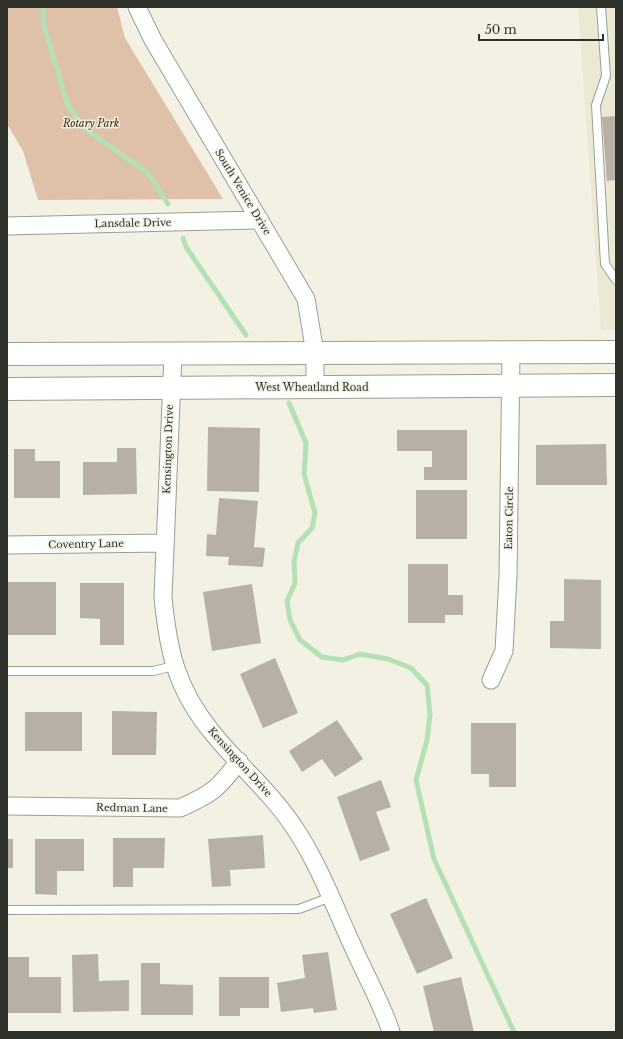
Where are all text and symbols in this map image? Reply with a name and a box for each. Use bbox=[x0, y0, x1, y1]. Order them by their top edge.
scale bar bbox=[479, 16, 603, 42]
text: 50 m bbox=[485, 22, 517, 37]
park label: Rotary Park bbox=[62, 117, 119, 130]
street label: South Venice Drive bbox=[212, 146, 274, 238]
street label: Lansdale Drive bbox=[94, 216, 172, 230]
street label: West Wheatland Road bbox=[254, 381, 369, 394]
street label: Kensington Drive bbox=[160, 404, 176, 494]
street label: Eaton Circle bbox=[502, 486, 516, 550]
street label: Coventry Lane bbox=[48, 537, 124, 551]
street label: Kensington Drive bbox=[205, 724, 275, 800]
street label: Redman Lane bbox=[96, 801, 168, 815]

